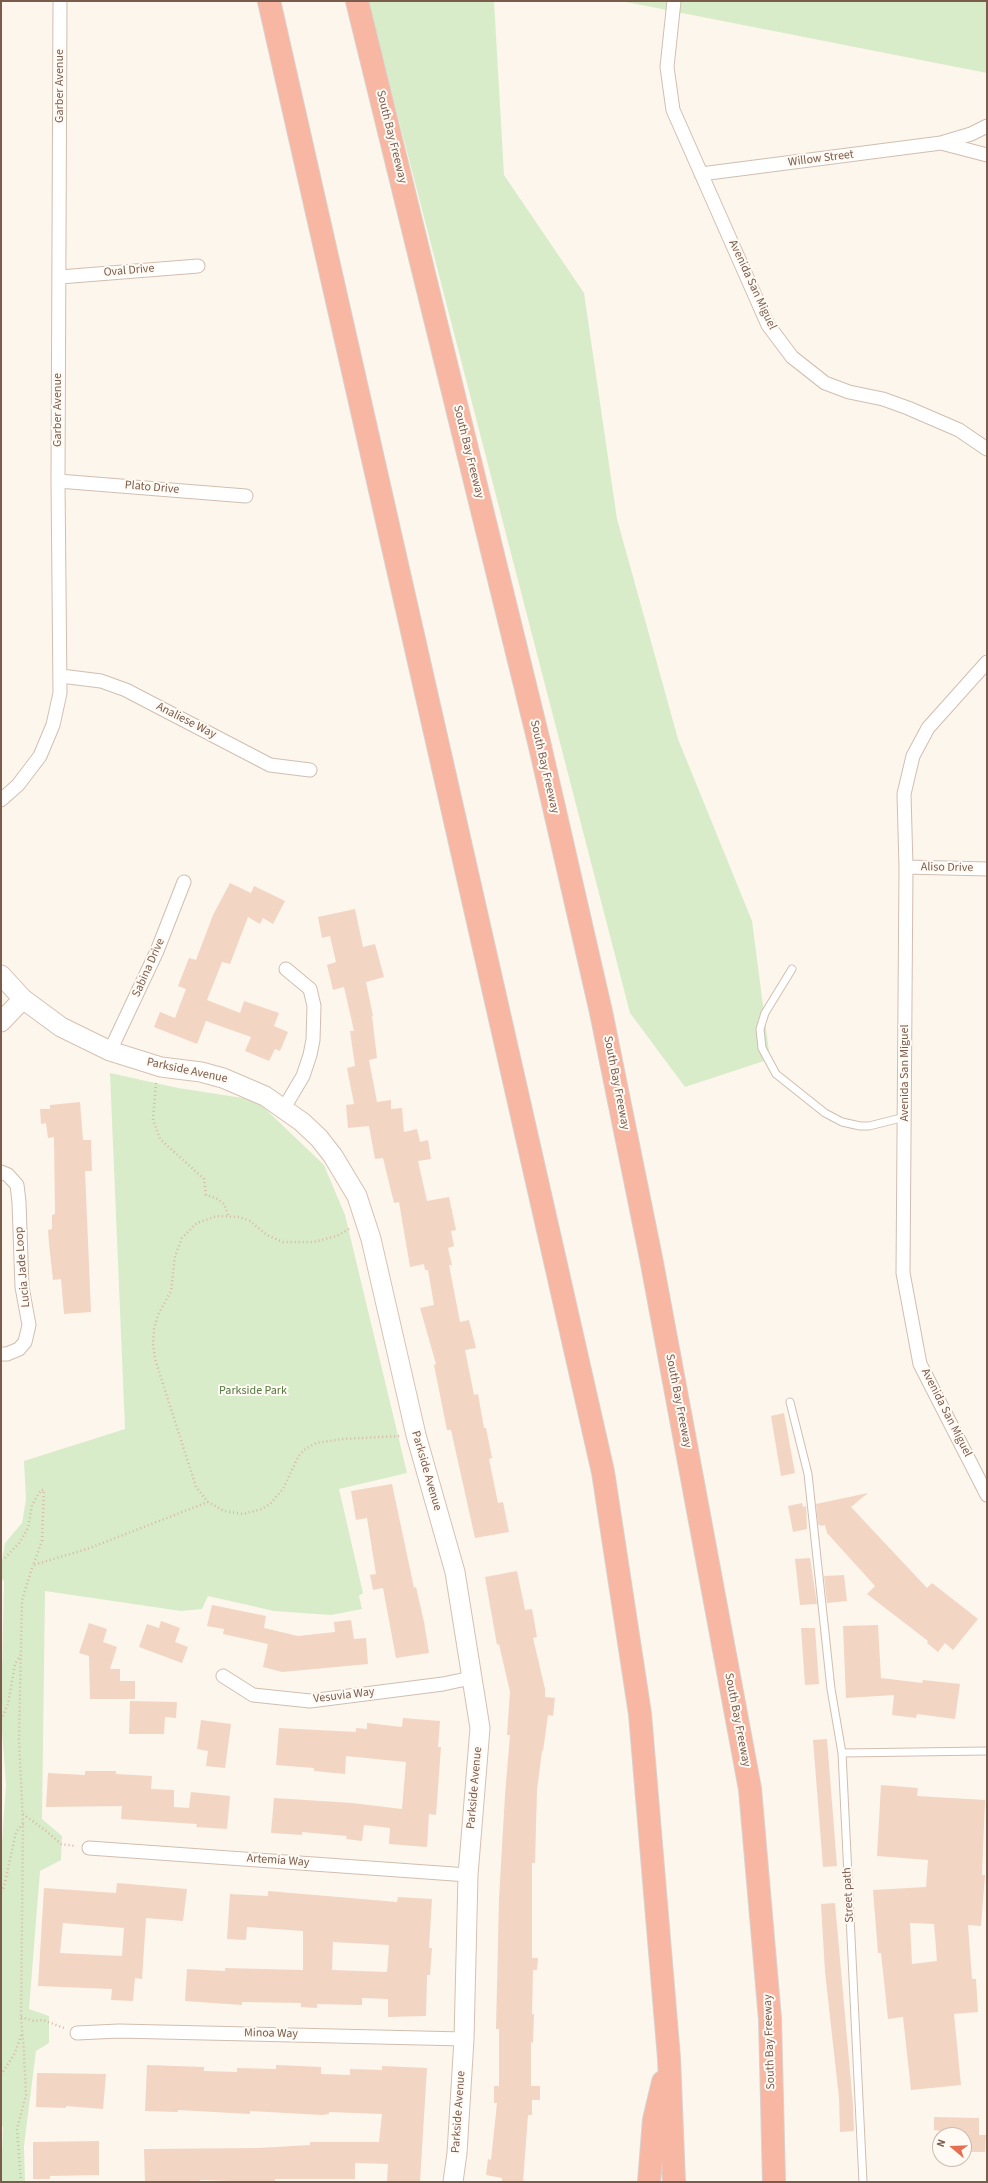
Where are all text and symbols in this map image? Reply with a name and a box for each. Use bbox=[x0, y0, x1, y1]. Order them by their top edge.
street label: Garber Avenue bbox=[53, 49, 67, 123]
street label: South Bay Freeway bbox=[372, 89, 410, 185]
street label: Willow Street bbox=[787, 148, 855, 170]
street label: Avenida San Miguel bbox=[725, 238, 779, 332]
street label: Oval Drive bbox=[103, 262, 155, 280]
street label: Garber Avenue bbox=[51, 373, 65, 447]
street label: South Bay Freeway bbox=[449, 404, 487, 500]
street label: Plato Drive bbox=[124, 478, 180, 498]
street label: Analiese Way bbox=[154, 700, 218, 742]
street label: South Bay Freeway bbox=[526, 719, 562, 815]
street label: Aliso Drive bbox=[921, 860, 973, 876]
street label: Sabina Drive bbox=[130, 936, 168, 1000]
street label: Avenida San Miguel bbox=[898, 1024, 912, 1122]
street label: South Bay Freeway bbox=[600, 1035, 632, 1131]
street label: Parkside Avenue bbox=[145, 1055, 229, 1087]
street label: Lucia Jade Loop bbox=[12, 1226, 34, 1308]
street label: South Bay Freeway bbox=[662, 1353, 694, 1449]
street label: Avenida San Miguel bbox=[918, 1366, 974, 1460]
park label: Parkside Park bbox=[219, 1384, 287, 1398]
street label: Parkside Avenue bbox=[408, 1429, 444, 1513]
street label: South Bay Freeway bbox=[721, 1672, 753, 1768]
street label: Vesuvia Way bbox=[313, 1685, 375, 1707]
street label: Parkside Avenue bbox=[464, 1746, 486, 1830]
street label: Artemia Way bbox=[246, 1852, 310, 1870]
street label: Street path bbox=[840, 1867, 858, 1923]
street label: South Bay Freeway bbox=[761, 1994, 779, 2090]
street label: Minoa Way bbox=[244, 2026, 298, 2042]
street label: Parkside Avenue bbox=[449, 2070, 469, 2154]
north arrow bbox=[932, 2127, 972, 2167]
text: N bbox=[933, 2137, 949, 2149]

